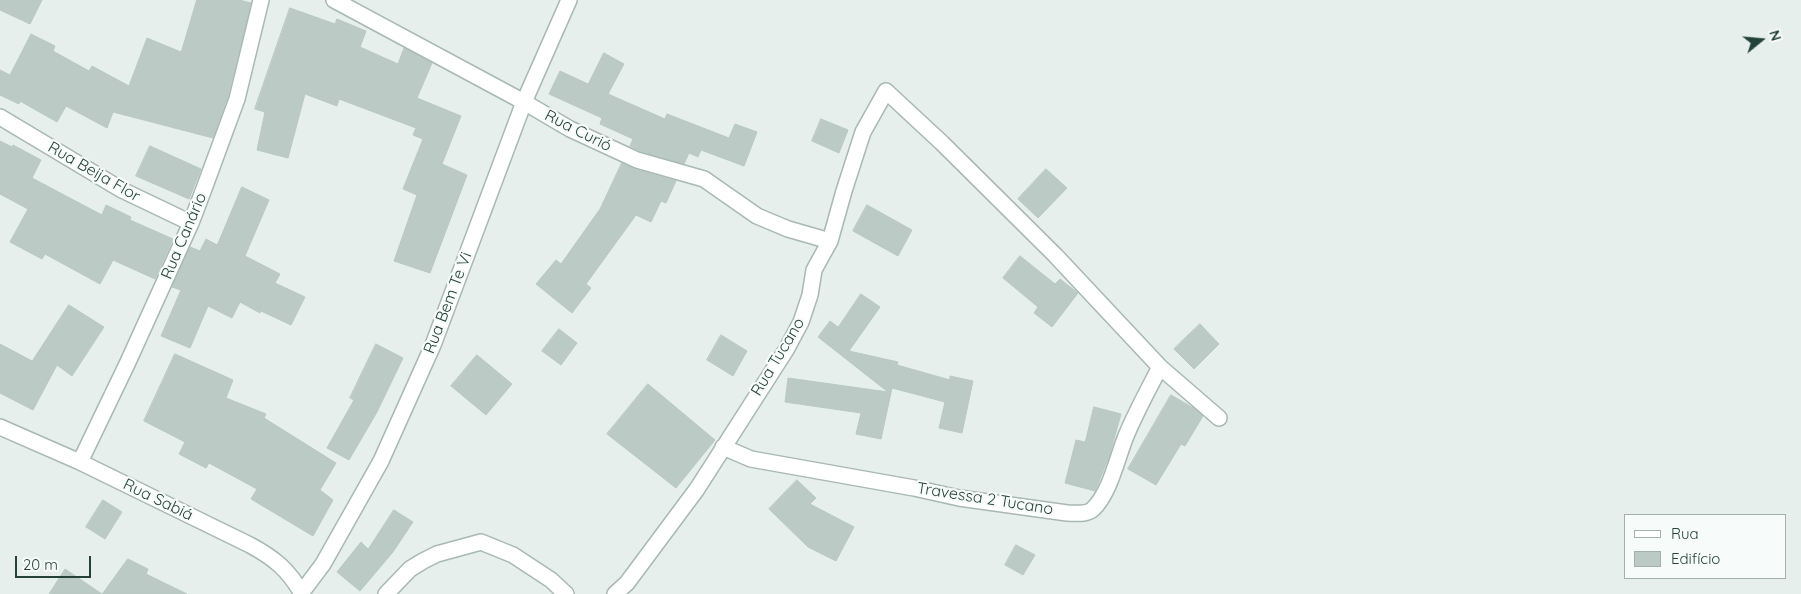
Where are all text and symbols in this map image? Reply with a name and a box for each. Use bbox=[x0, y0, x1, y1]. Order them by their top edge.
north arrow bbox=[1736, 15, 1786, 65]
text: N bbox=[1765, 28, 1785, 43]
street label: Rua Curió bbox=[541, 106, 615, 156]
street label: Rua Beija Flor bbox=[44, 138, 144, 206]
street label: Rua Canário bbox=[157, 190, 211, 282]
street label: Rua Bem Te Vi bbox=[420, 249, 476, 357]
street label: Rua Tucano bbox=[747, 315, 809, 399]
street label: Rua Sabiá bbox=[120, 475, 196, 525]
street label: Travessa 2 Tucano bbox=[915, 479, 1055, 519]
legend bbox=[1624, 514, 1786, 579]
text: Rua bbox=[1671, 524, 1699, 543]
scale bar bbox=[18, 546, 94, 578]
text: Edifício bbox=[1671, 549, 1720, 568]
text: 20 m bbox=[23, 555, 58, 574]

